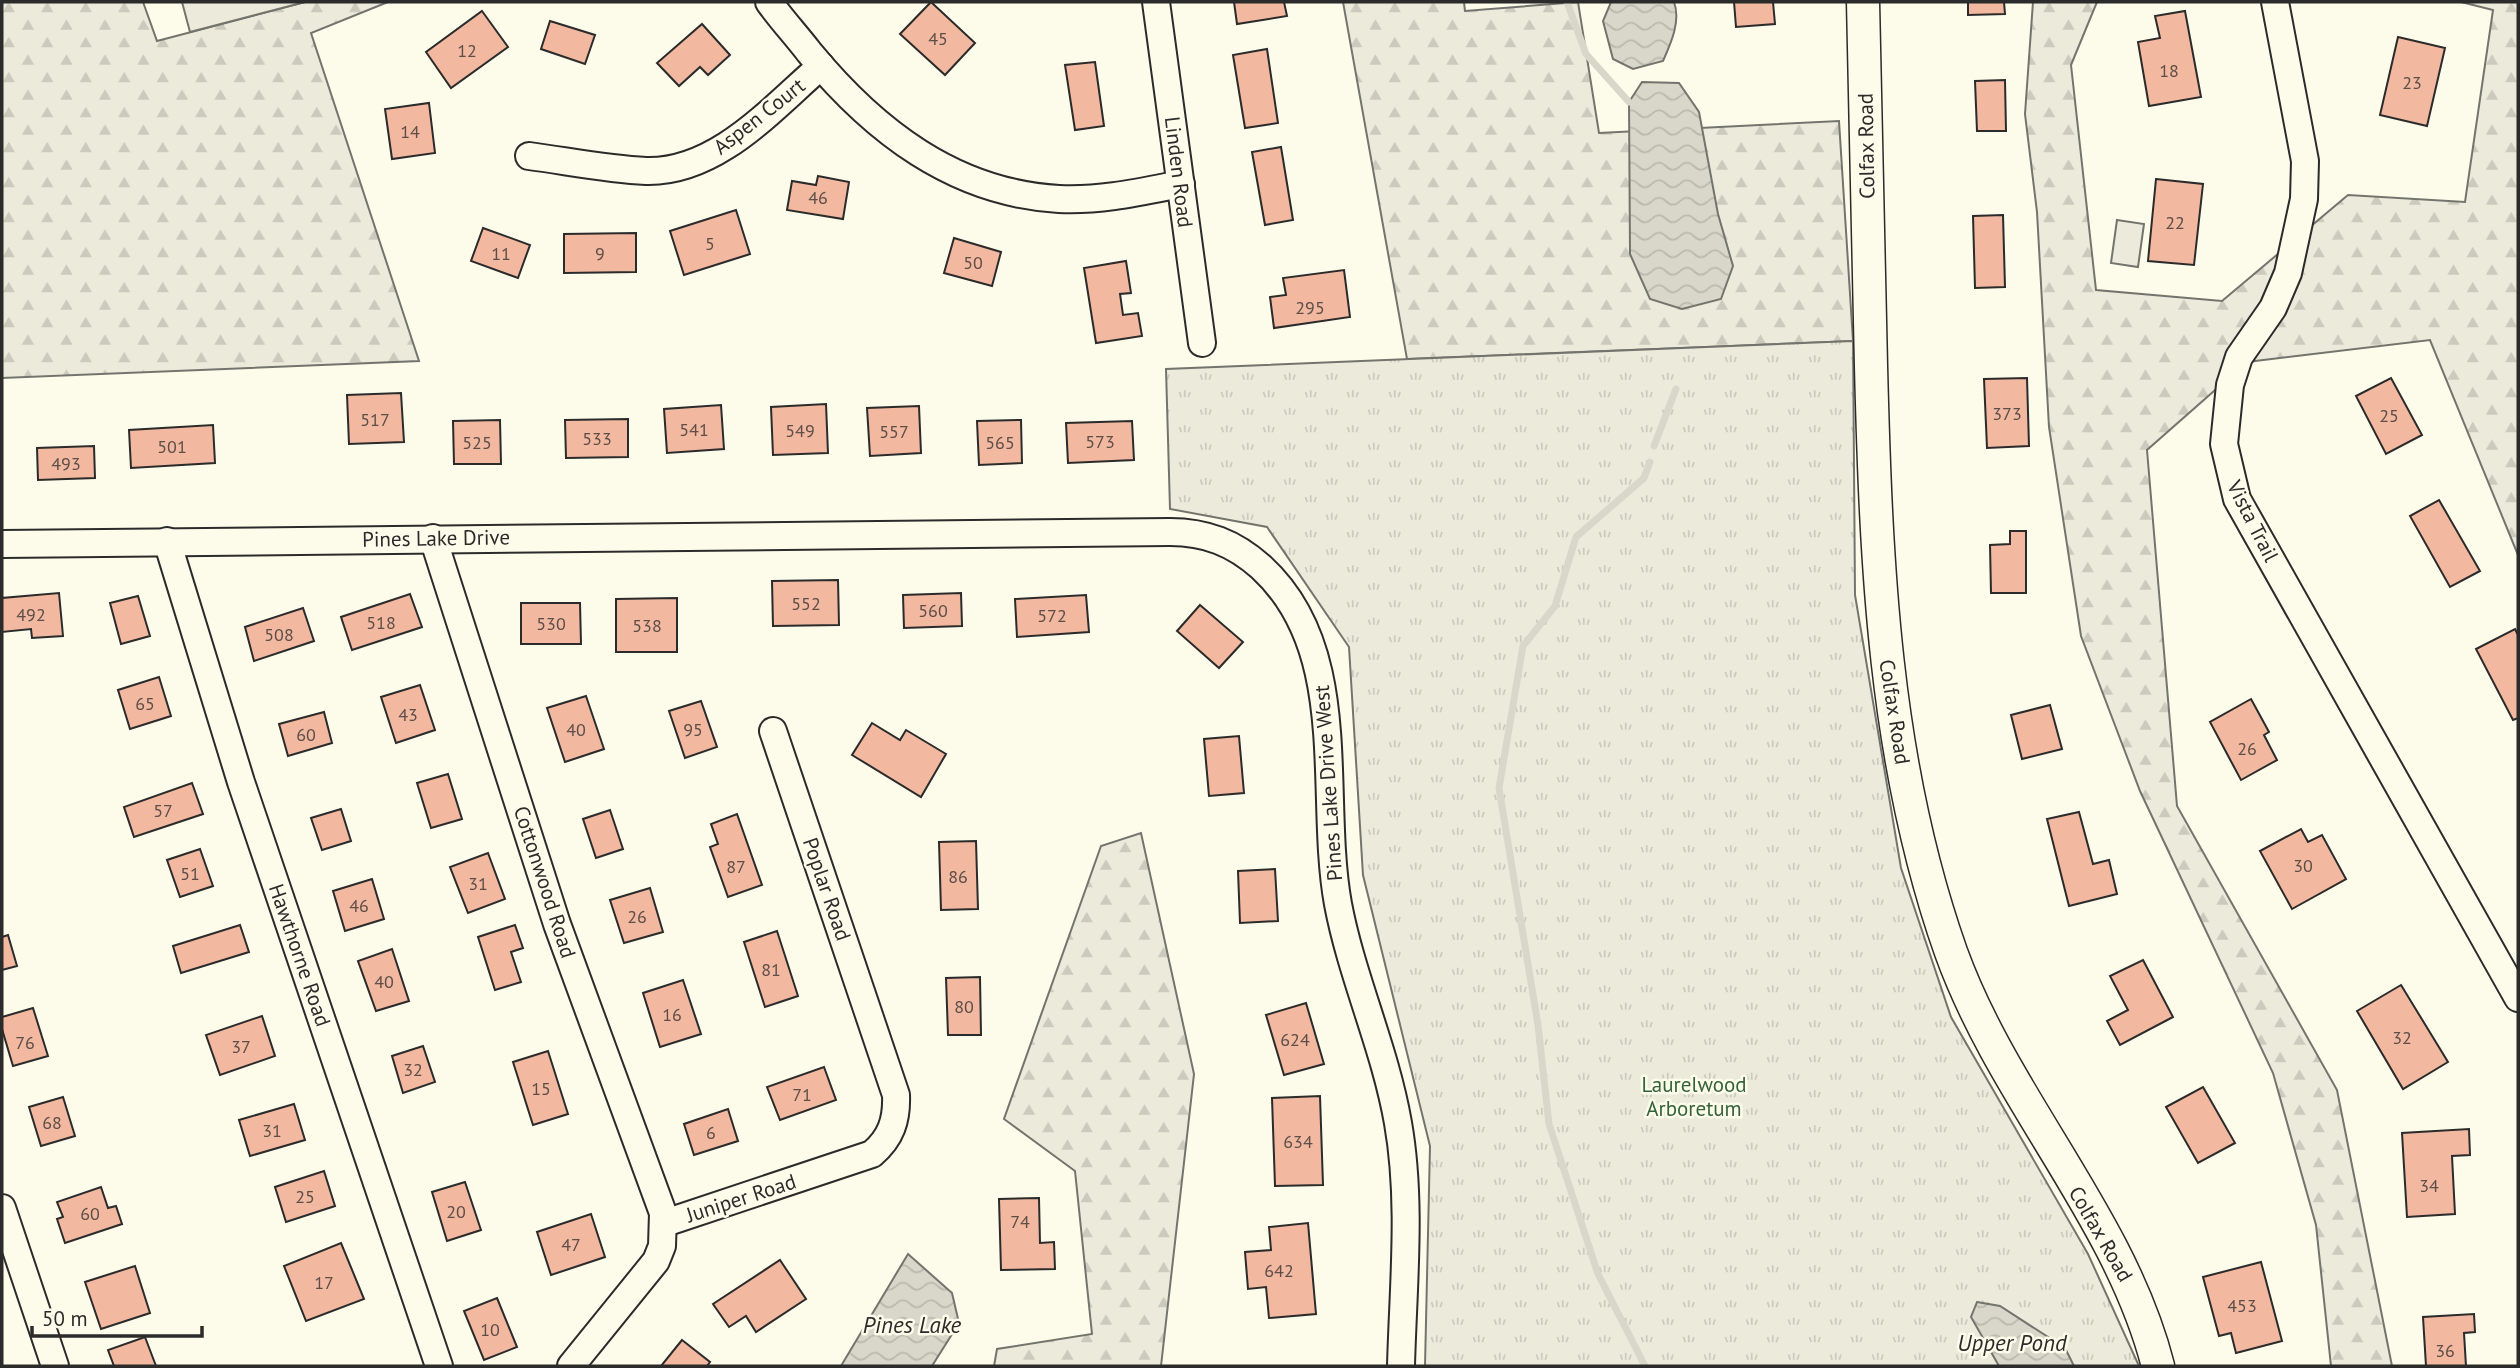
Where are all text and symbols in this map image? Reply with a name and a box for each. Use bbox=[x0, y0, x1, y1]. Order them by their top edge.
house number: 45 bbox=[928, 27, 948, 50]
house number: 12 bbox=[457, 39, 477, 62]
house number: 18 bbox=[2159, 59, 2179, 82]
house number: 23 bbox=[2402, 71, 2422, 94]
street label: Aspen Court bbox=[708, 72, 810, 160]
street label: Colfax Road bbox=[1852, 93, 1880, 199]
street label: Linden Road bbox=[1159, 115, 1199, 229]
house number: 14 bbox=[400, 120, 420, 143]
house number: 46 bbox=[808, 186, 828, 209]
house number: 22 bbox=[2165, 211, 2185, 234]
house number: 5 bbox=[705, 232, 715, 255]
house number: 11 bbox=[491, 242, 511, 265]
house number: 9 bbox=[595, 242, 605, 265]
house number: 50 bbox=[963, 251, 983, 274]
house number: 295 bbox=[1295, 296, 1325, 319]
house number: 373 bbox=[1992, 402, 2022, 425]
house number: 25 bbox=[2379, 404, 2399, 427]
house number: 517 bbox=[360, 408, 390, 431]
house number: 541 bbox=[679, 418, 709, 441]
house number: 549 bbox=[785, 419, 815, 442]
house number: 557 bbox=[879, 420, 909, 443]
house number: 533 bbox=[582, 427, 612, 450]
house number: 573 bbox=[1085, 430, 1115, 453]
house number: 525 bbox=[462, 431, 492, 454]
house number: 565 bbox=[985, 431, 1015, 454]
house number: 501 bbox=[157, 435, 187, 458]
house number: 493 bbox=[51, 452, 81, 475]
street label: Vista Trail bbox=[2221, 475, 2285, 566]
street label: Pines Lake Drive bbox=[362, 523, 510, 553]
house number: 552 bbox=[791, 592, 821, 615]
house number: 560 bbox=[918, 599, 948, 622]
house number: 492 bbox=[16, 603, 46, 626]
house number: 572 bbox=[1037, 604, 1067, 627]
house number: 518 bbox=[366, 611, 396, 634]
house number: 530 bbox=[536, 612, 566, 635]
house number: 538 bbox=[632, 614, 662, 637]
house number: 508 bbox=[264, 623, 294, 646]
street label: Colfax Road bbox=[1873, 658, 1917, 766]
street label: Pines Lake Drive West bbox=[1308, 684, 1348, 882]
house number: 65 bbox=[135, 692, 155, 715]
house number: 43 bbox=[398, 703, 418, 726]
house number: 40 bbox=[566, 718, 586, 741]
house number: 95 bbox=[683, 718, 703, 741]
house number: 60 bbox=[296, 723, 316, 746]
house number: 26 bbox=[2237, 737, 2257, 760]
house number: 57 bbox=[153, 799, 173, 822]
street label: Cottonwood Road bbox=[508, 803, 582, 961]
street label: Poplar Road bbox=[797, 834, 857, 944]
house number: 30 bbox=[2293, 854, 2313, 877]
house number: 87 bbox=[726, 855, 746, 878]
house number: 51 bbox=[180, 862, 200, 885]
house number: 86 bbox=[948, 865, 968, 888]
house number: 31 bbox=[468, 872, 488, 895]
street label: Hawthorne Road bbox=[263, 880, 337, 1030]
house number: 46 bbox=[349, 894, 369, 917]
house number: 26 bbox=[627, 905, 647, 928]
house number: 81 bbox=[761, 958, 781, 981]
house number: 40 bbox=[374, 970, 394, 993]
house number: 80 bbox=[954, 995, 974, 1018]
house number: 16 bbox=[662, 1003, 682, 1026]
house number: 32 bbox=[2392, 1026, 2412, 1049]
house number: 624 bbox=[1280, 1028, 1310, 1051]
house number: 76 bbox=[15, 1031, 35, 1054]
house number: 37 bbox=[231, 1035, 251, 1058]
house number: 32 bbox=[403, 1058, 423, 1081]
park label: Laurelwood Arboretum bbox=[1641, 1071, 1747, 1122]
house number: 15 bbox=[531, 1077, 551, 1100]
house number: 71 bbox=[792, 1083, 812, 1106]
house number: 68 bbox=[42, 1111, 62, 1134]
house number: 31 bbox=[262, 1119, 282, 1142]
house number: 6 bbox=[706, 1121, 716, 1144]
house number: 634 bbox=[1283, 1130, 1313, 1153]
street label: Juniper Road bbox=[682, 1168, 799, 1229]
house number: 34 bbox=[2419, 1174, 2439, 1197]
street label: Colfax Road bbox=[2063, 1181, 2139, 1287]
house number: 25 bbox=[295, 1185, 315, 1208]
house number: 20 bbox=[446, 1200, 466, 1223]
house number: 60 bbox=[80, 1202, 100, 1225]
house number: 74 bbox=[1010, 1210, 1030, 1233]
house number: 47 bbox=[561, 1233, 581, 1256]
house number: 642 bbox=[1264, 1259, 1294, 1282]
house number: 17 bbox=[314, 1271, 334, 1294]
scale bar bbox=[32, 1294, 201, 1338]
house number: 453 bbox=[2227, 1294, 2257, 1317]
text: 50 m bbox=[42, 1305, 88, 1332]
water label: Pines Lake bbox=[863, 1310, 961, 1339]
house number: 10 bbox=[480, 1318, 500, 1341]
water label: Upper Pond bbox=[1957, 1328, 2068, 1357]
house number: 36 bbox=[2435, 1339, 2455, 1362]

